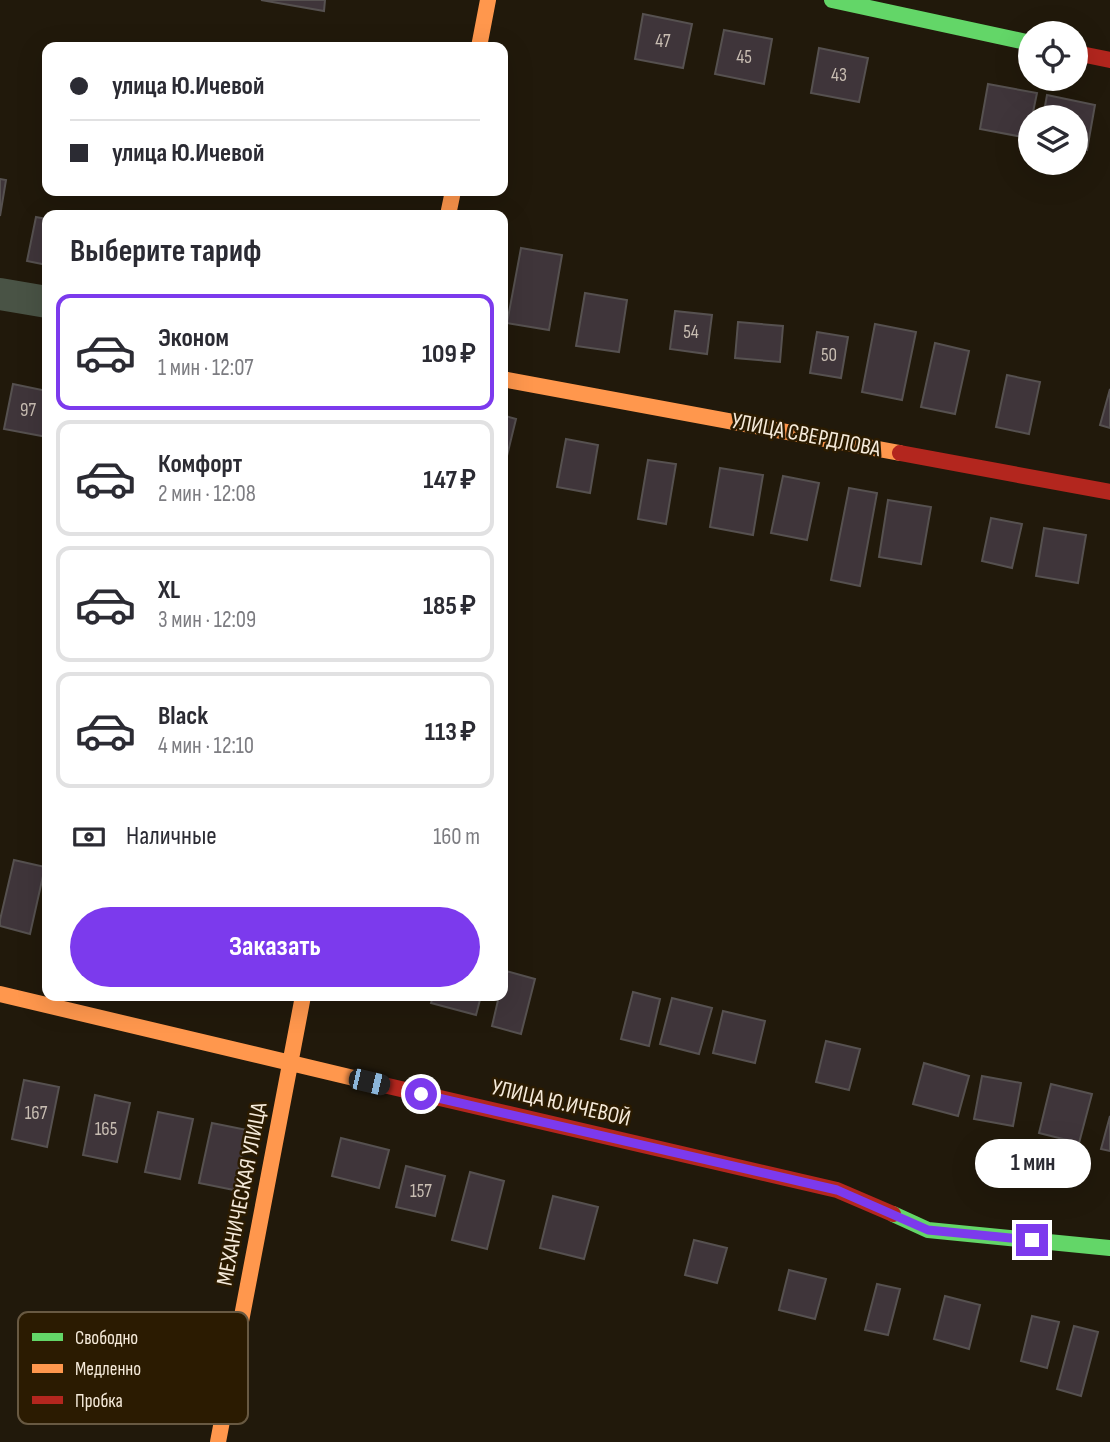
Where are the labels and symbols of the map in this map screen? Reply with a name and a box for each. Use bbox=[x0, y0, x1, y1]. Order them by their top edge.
house number: 47 bbox=[655, 30, 671, 53]
house number: 45 bbox=[736, 46, 752, 69]
house number: 43 bbox=[831, 64, 847, 87]
house number: 54 bbox=[683, 321, 699, 344]
house number: 50 bbox=[821, 344, 837, 367]
house number: 97 bbox=[20, 399, 36, 422]
street label: УЛИЦА СВЕРДЛОВА bbox=[729, 407, 883, 463]
car bbox=[347, 1067, 392, 1097]
street label: УЛИЦА Ю.ИЧЕВОЙ bbox=[489, 1073, 633, 1133]
route start bbox=[405, 1078, 437, 1110]
street label: МЕХАНИЧЕСКАЯ УЛИЦА bbox=[211, 1100, 274, 1288]
house number: 167 bbox=[25, 1102, 48, 1125]
house number: 165 bbox=[95, 1118, 117, 1141]
callout: 1 мин bbox=[974, 1138, 1090, 1188]
house number: 157 bbox=[410, 1180, 432, 1203]
route end bbox=[1016, 1224, 1048, 1256]
legend bbox=[18, 1312, 248, 1424]
text: Свободно bbox=[75, 1327, 138, 1350]
text: Медленно bbox=[75, 1358, 141, 1381]
text: Пробка bbox=[75, 1390, 123, 1413]

